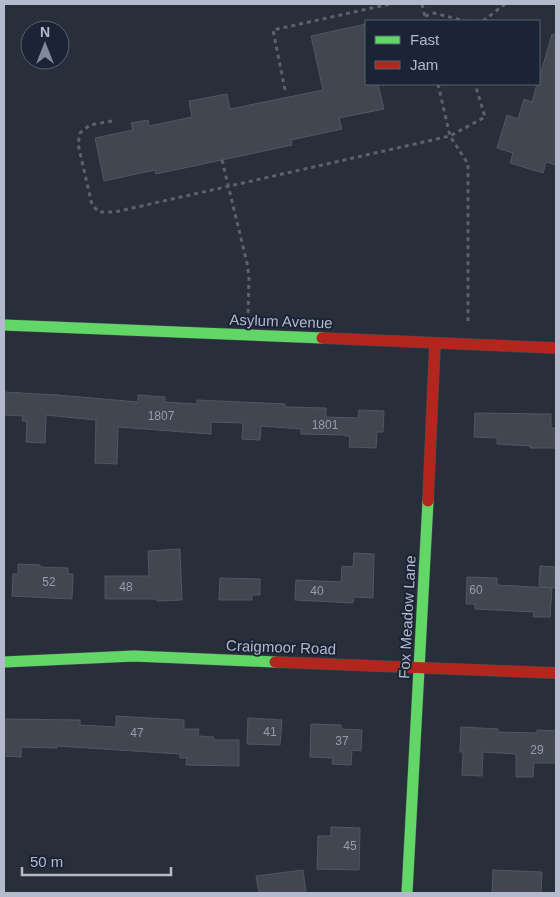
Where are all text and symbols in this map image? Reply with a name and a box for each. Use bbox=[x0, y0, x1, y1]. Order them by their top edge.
north arrow bbox=[20, 20, 70, 70]
legend bbox=[365, 20, 540, 85]
text: N bbox=[40, 24, 50, 40]
text: Fast bbox=[410, 31, 440, 48]
text: Jam bbox=[410, 56, 438, 73]
street label: Asylum Avenue bbox=[229, 311, 333, 331]
house number: 1807 bbox=[148, 409, 175, 423]
house number: 1801 bbox=[312, 418, 339, 432]
street label: Fox Meadow Lane bbox=[395, 555, 419, 679]
house number: 52 bbox=[42, 575, 56, 589]
house number: 48 bbox=[119, 580, 133, 594]
house number: 60 bbox=[469, 583, 483, 597]
house number: 40 bbox=[310, 584, 324, 598]
street label: Craigmoor Road bbox=[226, 637, 336, 657]
house number: 41 bbox=[263, 725, 277, 739]
house number: 47 bbox=[130, 726, 144, 740]
house number: 37 bbox=[335, 734, 349, 748]
house number: 29 bbox=[530, 743, 544, 757]
house number: 45 bbox=[343, 839, 357, 853]
scale bar bbox=[22, 844, 171, 876]
text: 50 m bbox=[30, 853, 63, 870]

